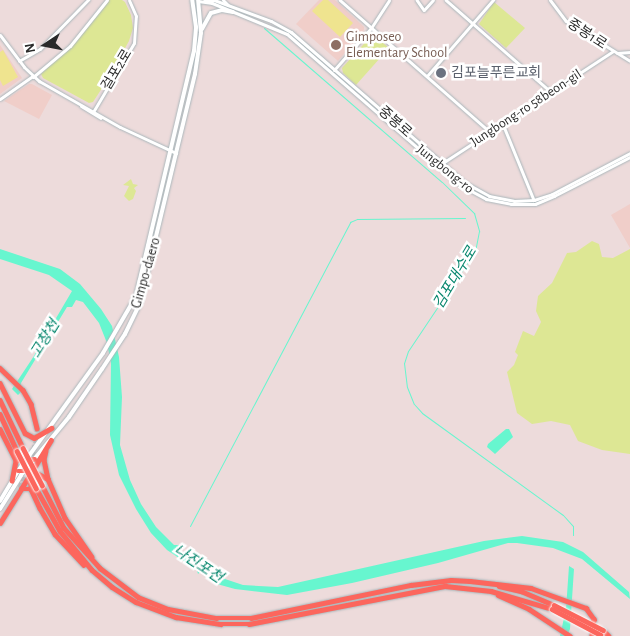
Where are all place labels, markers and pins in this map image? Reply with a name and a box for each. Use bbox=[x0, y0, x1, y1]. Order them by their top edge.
place label: Gimposeo Elementary School bbox=[346, 29, 447, 62]
marker: Gimposeo Elementary School bbox=[330, 39, 342, 51]
place label: 김포늘푸른교회 bbox=[451, 65, 541, 81]
marker: 김포늘푸른교회 bbox=[435, 67, 447, 79]

